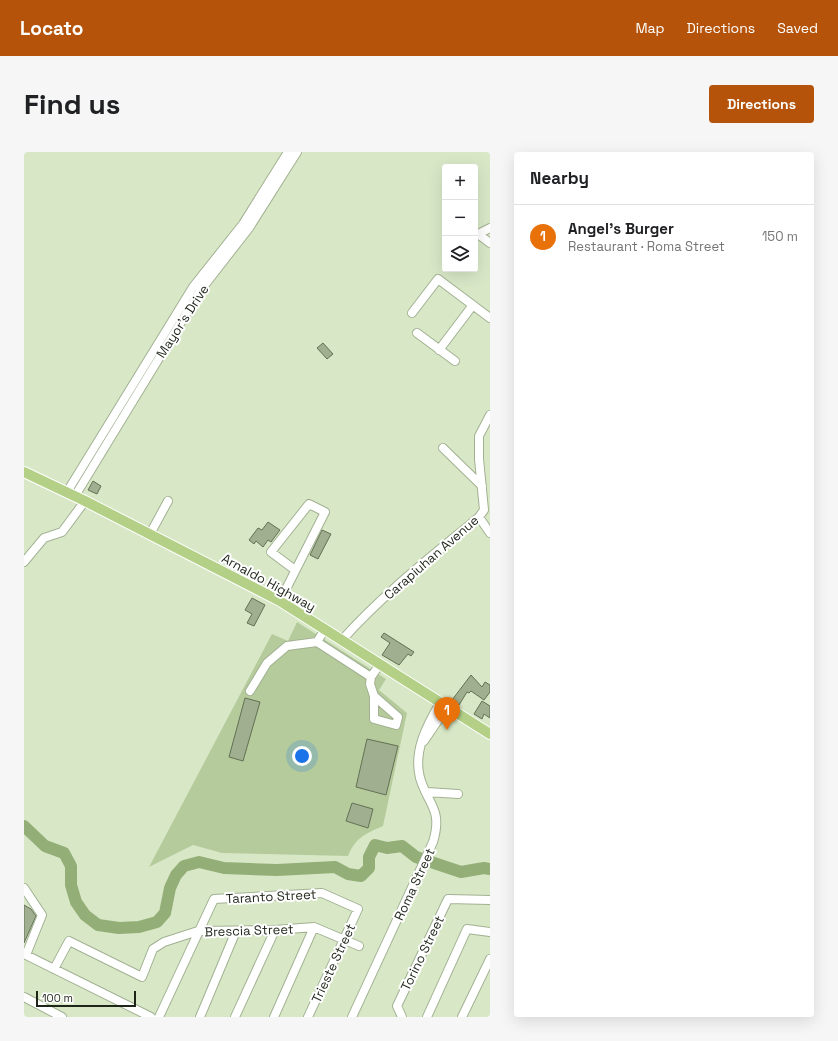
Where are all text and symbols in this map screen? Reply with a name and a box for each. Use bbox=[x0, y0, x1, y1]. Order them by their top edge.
text: Locato bbox=[20, 16, 83, 41]
text: Map bbox=[635, 19, 665, 37]
text: Directions bbox=[687, 19, 755, 37]
text: Saved bbox=[777, 19, 818, 37]
button: Directions bbox=[709, 85, 814, 123]
text: Find us bbox=[24, 86, 121, 122]
map controls bbox=[442, 164, 478, 272]
button: + bbox=[442, 164, 478, 200]
text: Nearby bbox=[530, 167, 589, 189]
button: − bbox=[442, 200, 478, 236]
text: Angel's Burger bbox=[568, 219, 674, 238]
text: 1 bbox=[540, 228, 546, 245]
text: 150 m bbox=[762, 228, 798, 245]
button: layers bbox=[442, 236, 478, 272]
text: Restaurant · Roma Street bbox=[568, 238, 725, 255]
street label: Mayor's Drive bbox=[152, 281, 212, 361]
street label: Carapiuhan Avenue bbox=[380, 512, 482, 603]
street label: Arnaldo Highway bbox=[219, 550, 319, 615]
pin: 1 bbox=[434, 697, 460, 730]
your location bbox=[292, 746, 312, 766]
street label: Roma Street bbox=[390, 845, 439, 923]
street label: Taranto Street bbox=[225, 886, 317, 907]
street label: Torino Street bbox=[397, 913, 448, 994]
street label: Brescia Street bbox=[204, 920, 294, 941]
street label: Trieste Street bbox=[308, 921, 359, 1006]
scale bar bbox=[36, 989, 136, 1008]
text: 100 m bbox=[42, 991, 73, 1005]

